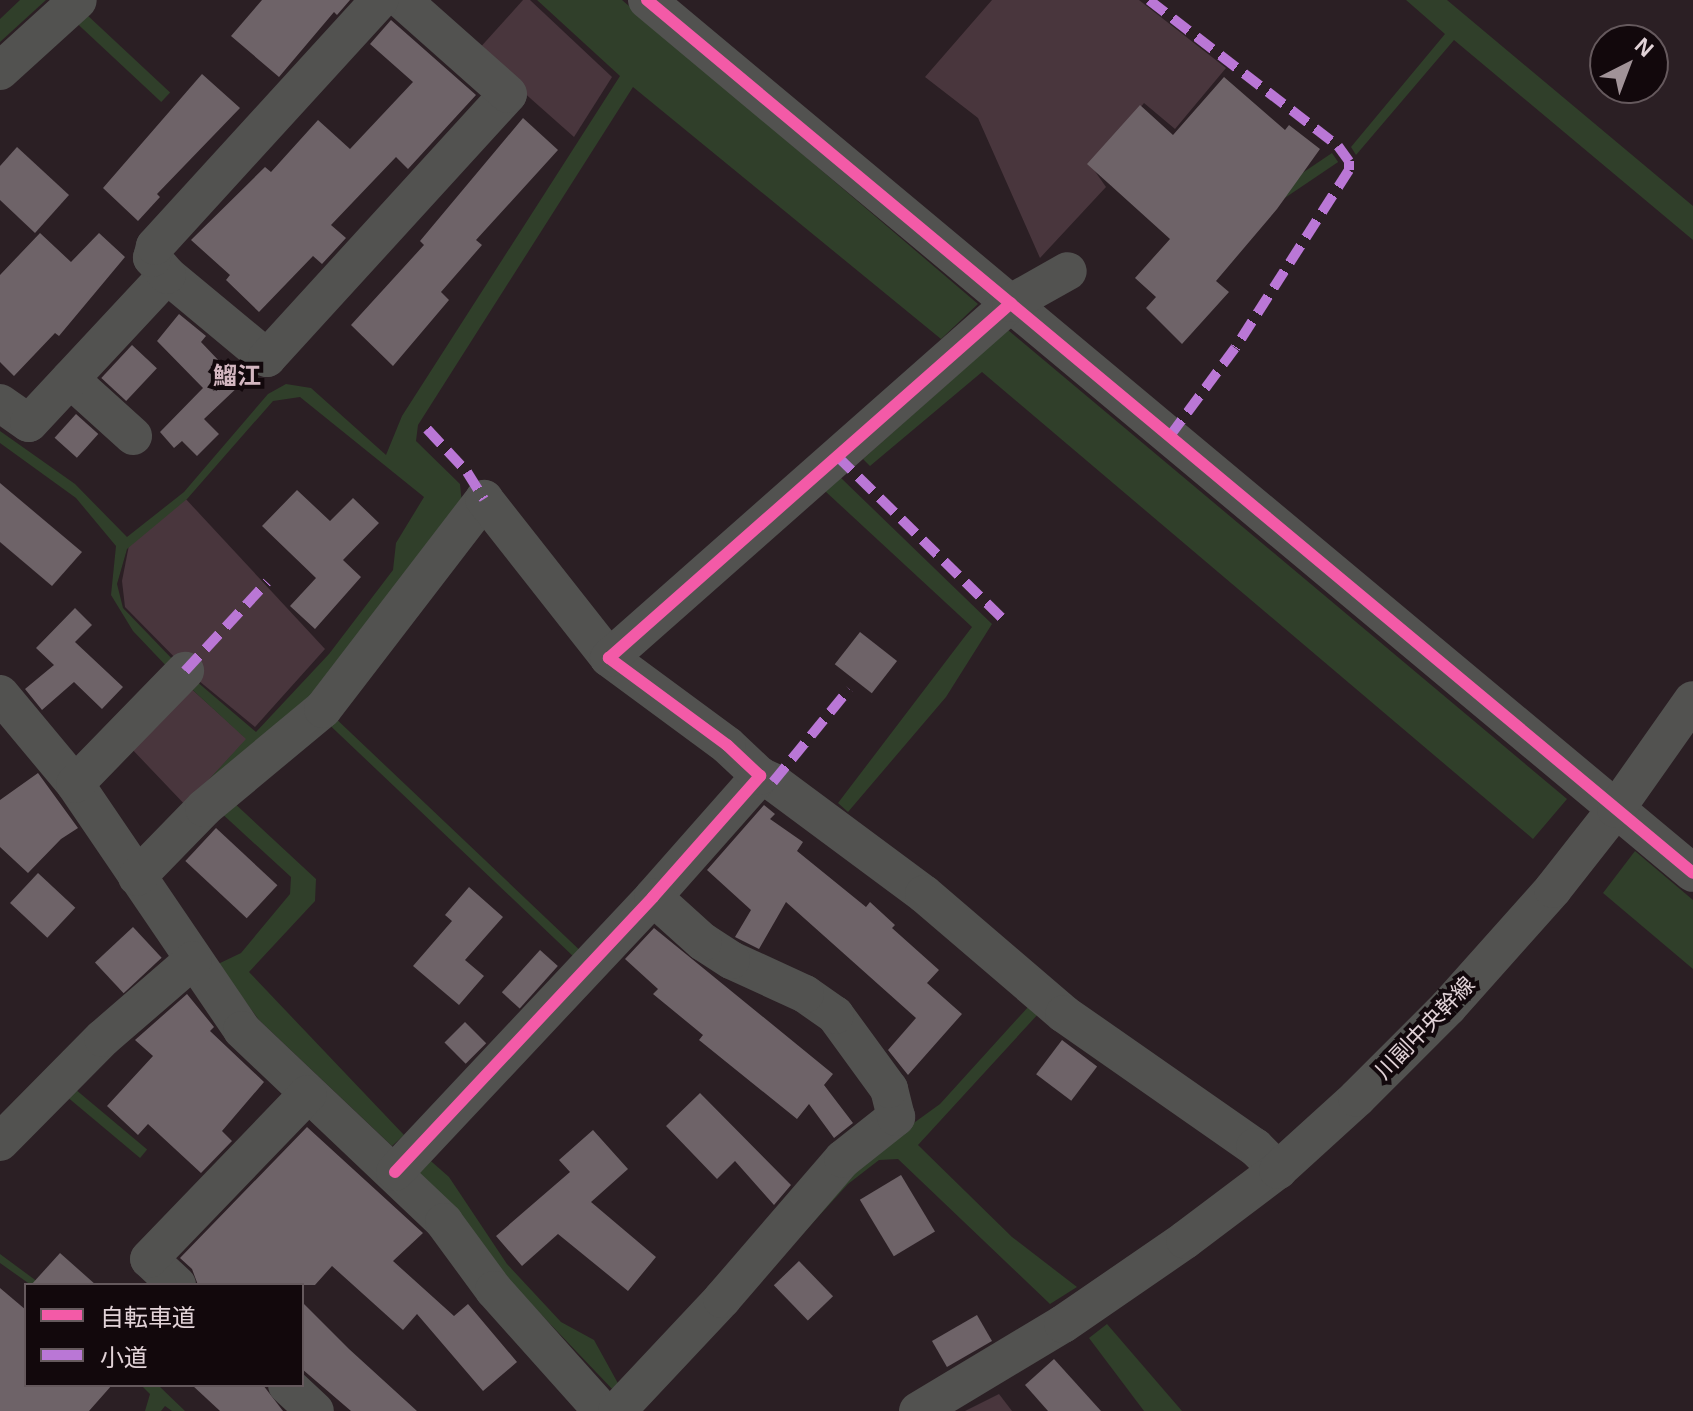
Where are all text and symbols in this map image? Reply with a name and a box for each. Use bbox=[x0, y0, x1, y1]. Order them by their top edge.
north arrow bbox=[1589, 24, 1669, 104]
text: N bbox=[1630, 33, 1658, 62]
district label: 鰡江 bbox=[213, 362, 261, 390]
street label: 川副中央幹線 bbox=[1370, 971, 1480, 1085]
legend bbox=[24, 1283, 304, 1387]
text: 自転車道 bbox=[100, 1304, 196, 1331]
text: 小道 bbox=[100, 1344, 148, 1371]

